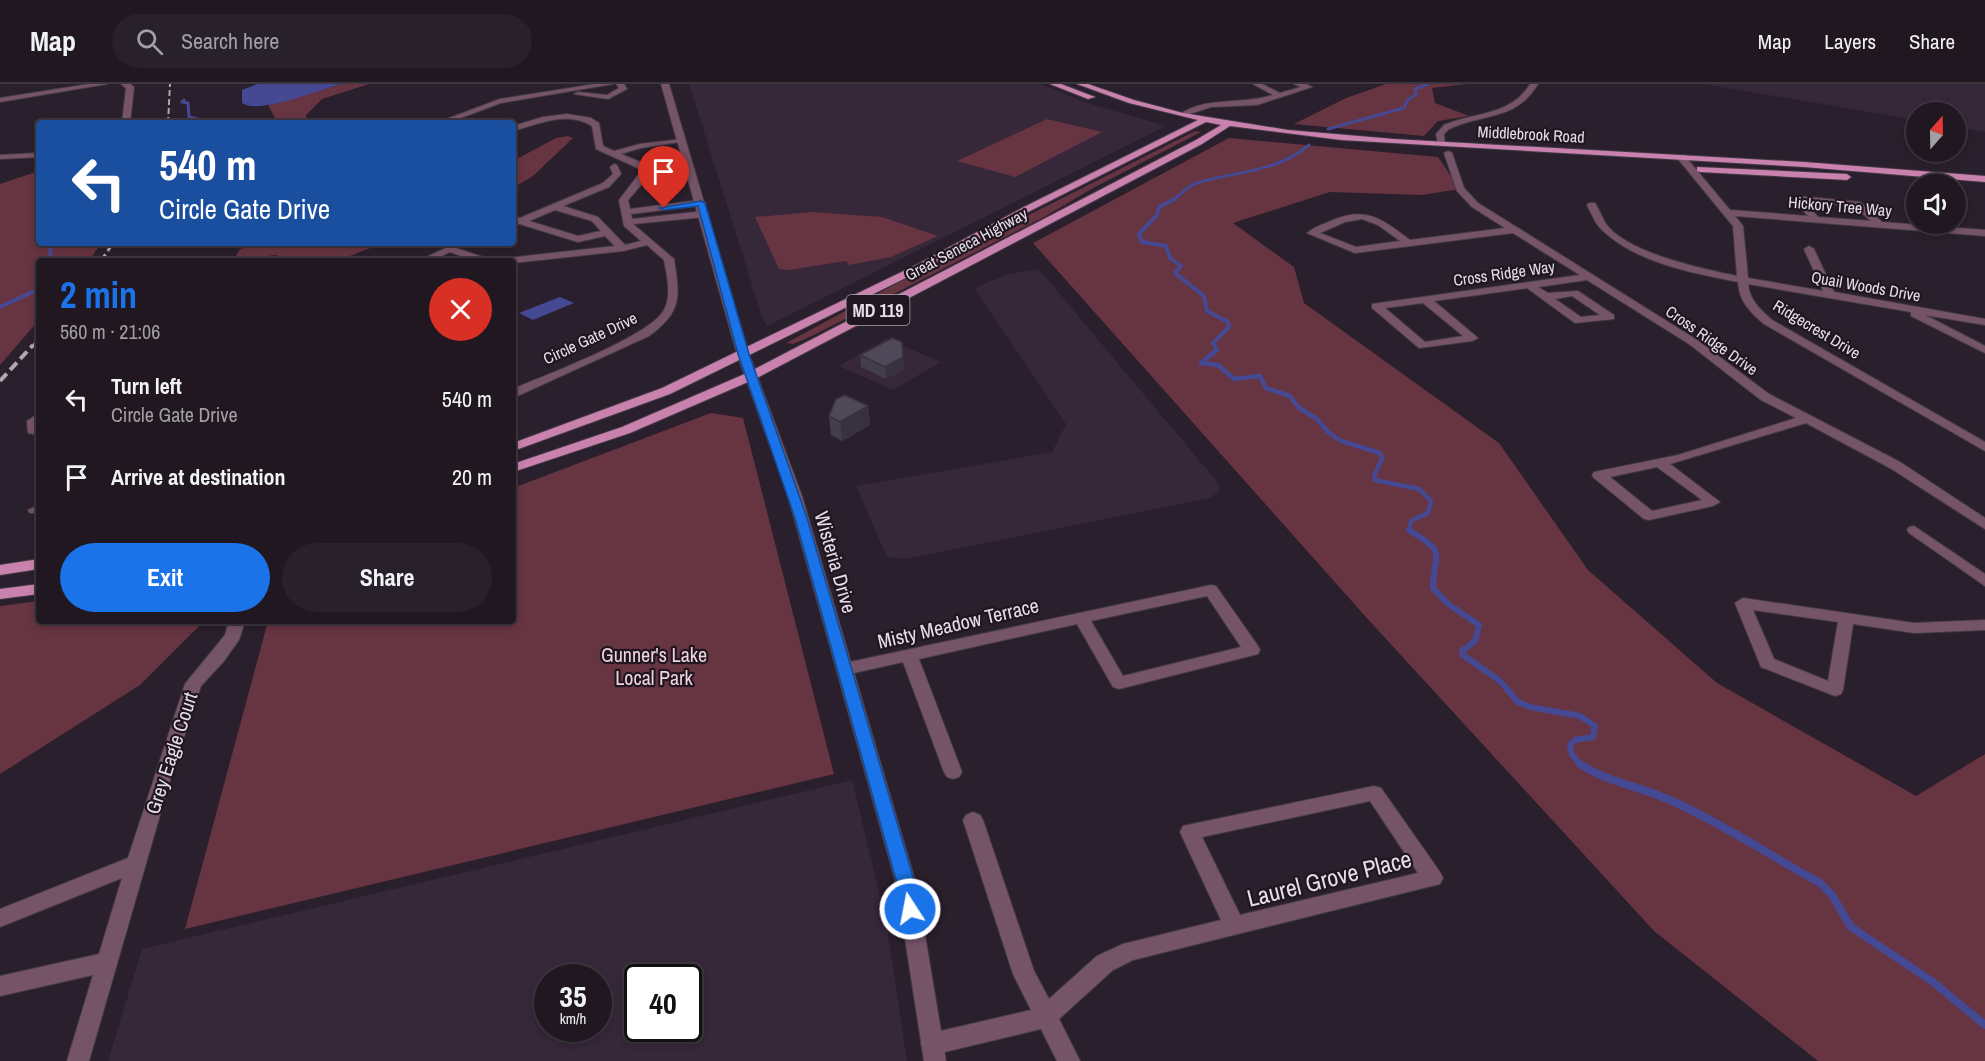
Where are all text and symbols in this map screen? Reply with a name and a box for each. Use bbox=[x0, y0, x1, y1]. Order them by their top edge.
search box bbox=[112, 14, 532, 68]
text: Map bbox=[30, 22, 76, 60]
icon: search bbox=[133, 25, 166, 58]
text: Search here bbox=[181, 26, 279, 56]
text: Map bbox=[1758, 27, 1791, 56]
text: Layers bbox=[1824, 27, 1876, 56]
text: Share bbox=[1909, 27, 1955, 56]
north arrow bbox=[1906, 102, 1966, 162]
map controls bbox=[1906, 102, 1966, 234]
street label: Middlebrook Road bbox=[1477, 120, 1585, 148]
text: 540 m bbox=[159, 137, 257, 193]
icon: left bbox=[60, 144, 138, 222]
pin bbox=[638, 146, 689, 208]
icon: arrive bbox=[647, 155, 680, 188]
button: sound bbox=[1906, 174, 1966, 234]
text: Circle Gate Drive bbox=[159, 191, 330, 227]
street label: Hickory Tree Way bbox=[1787, 191, 1893, 222]
street label: Great Seneca Highway bbox=[901, 202, 1031, 286]
street label: Cross Ridge Way bbox=[1452, 255, 1557, 291]
street label: Quail Woods Drive bbox=[1810, 266, 1922, 306]
text: 2 min bbox=[60, 271, 137, 319]
button: close bbox=[429, 278, 492, 341]
street label: Ridgecrest Drive bbox=[1769, 294, 1865, 364]
road number: MD 119 bbox=[846, 295, 910, 325]
street label: Cross Ridge Drive bbox=[1661, 300, 1763, 380]
street label: Circle Gate Drive bbox=[539, 307, 641, 369]
text: 560 m · 21:06 bbox=[60, 318, 160, 345]
text: Turn left bbox=[111, 371, 182, 401]
icon: left bbox=[60, 383, 93, 416]
text: 540 m bbox=[442, 384, 492, 414]
text: Circle Gate Drive bbox=[111, 401, 238, 428]
icon: arrive bbox=[60, 461, 93, 494]
text: Arrive at destination bbox=[111, 462, 285, 492]
text: 20 m bbox=[452, 462, 492, 492]
street label: Wisteria Drive bbox=[809, 508, 863, 616]
button: Exit bbox=[60, 543, 270, 612]
button: Share bbox=[282, 543, 492, 612]
street label: Misty Meadow Terrace bbox=[875, 591, 1041, 655]
park label: Gunner's Lake Local Park bbox=[601, 641, 707, 691]
street label: Grey Eagle Court bbox=[139, 688, 204, 817]
street label: Laurel Grove Place bbox=[1243, 842, 1415, 914]
position arrow bbox=[878, 877, 942, 941]
speed limit sign: 40 bbox=[624, 964, 702, 1042]
text: 35 bbox=[559, 976, 587, 1016]
text: km/h bbox=[560, 1008, 586, 1029]

